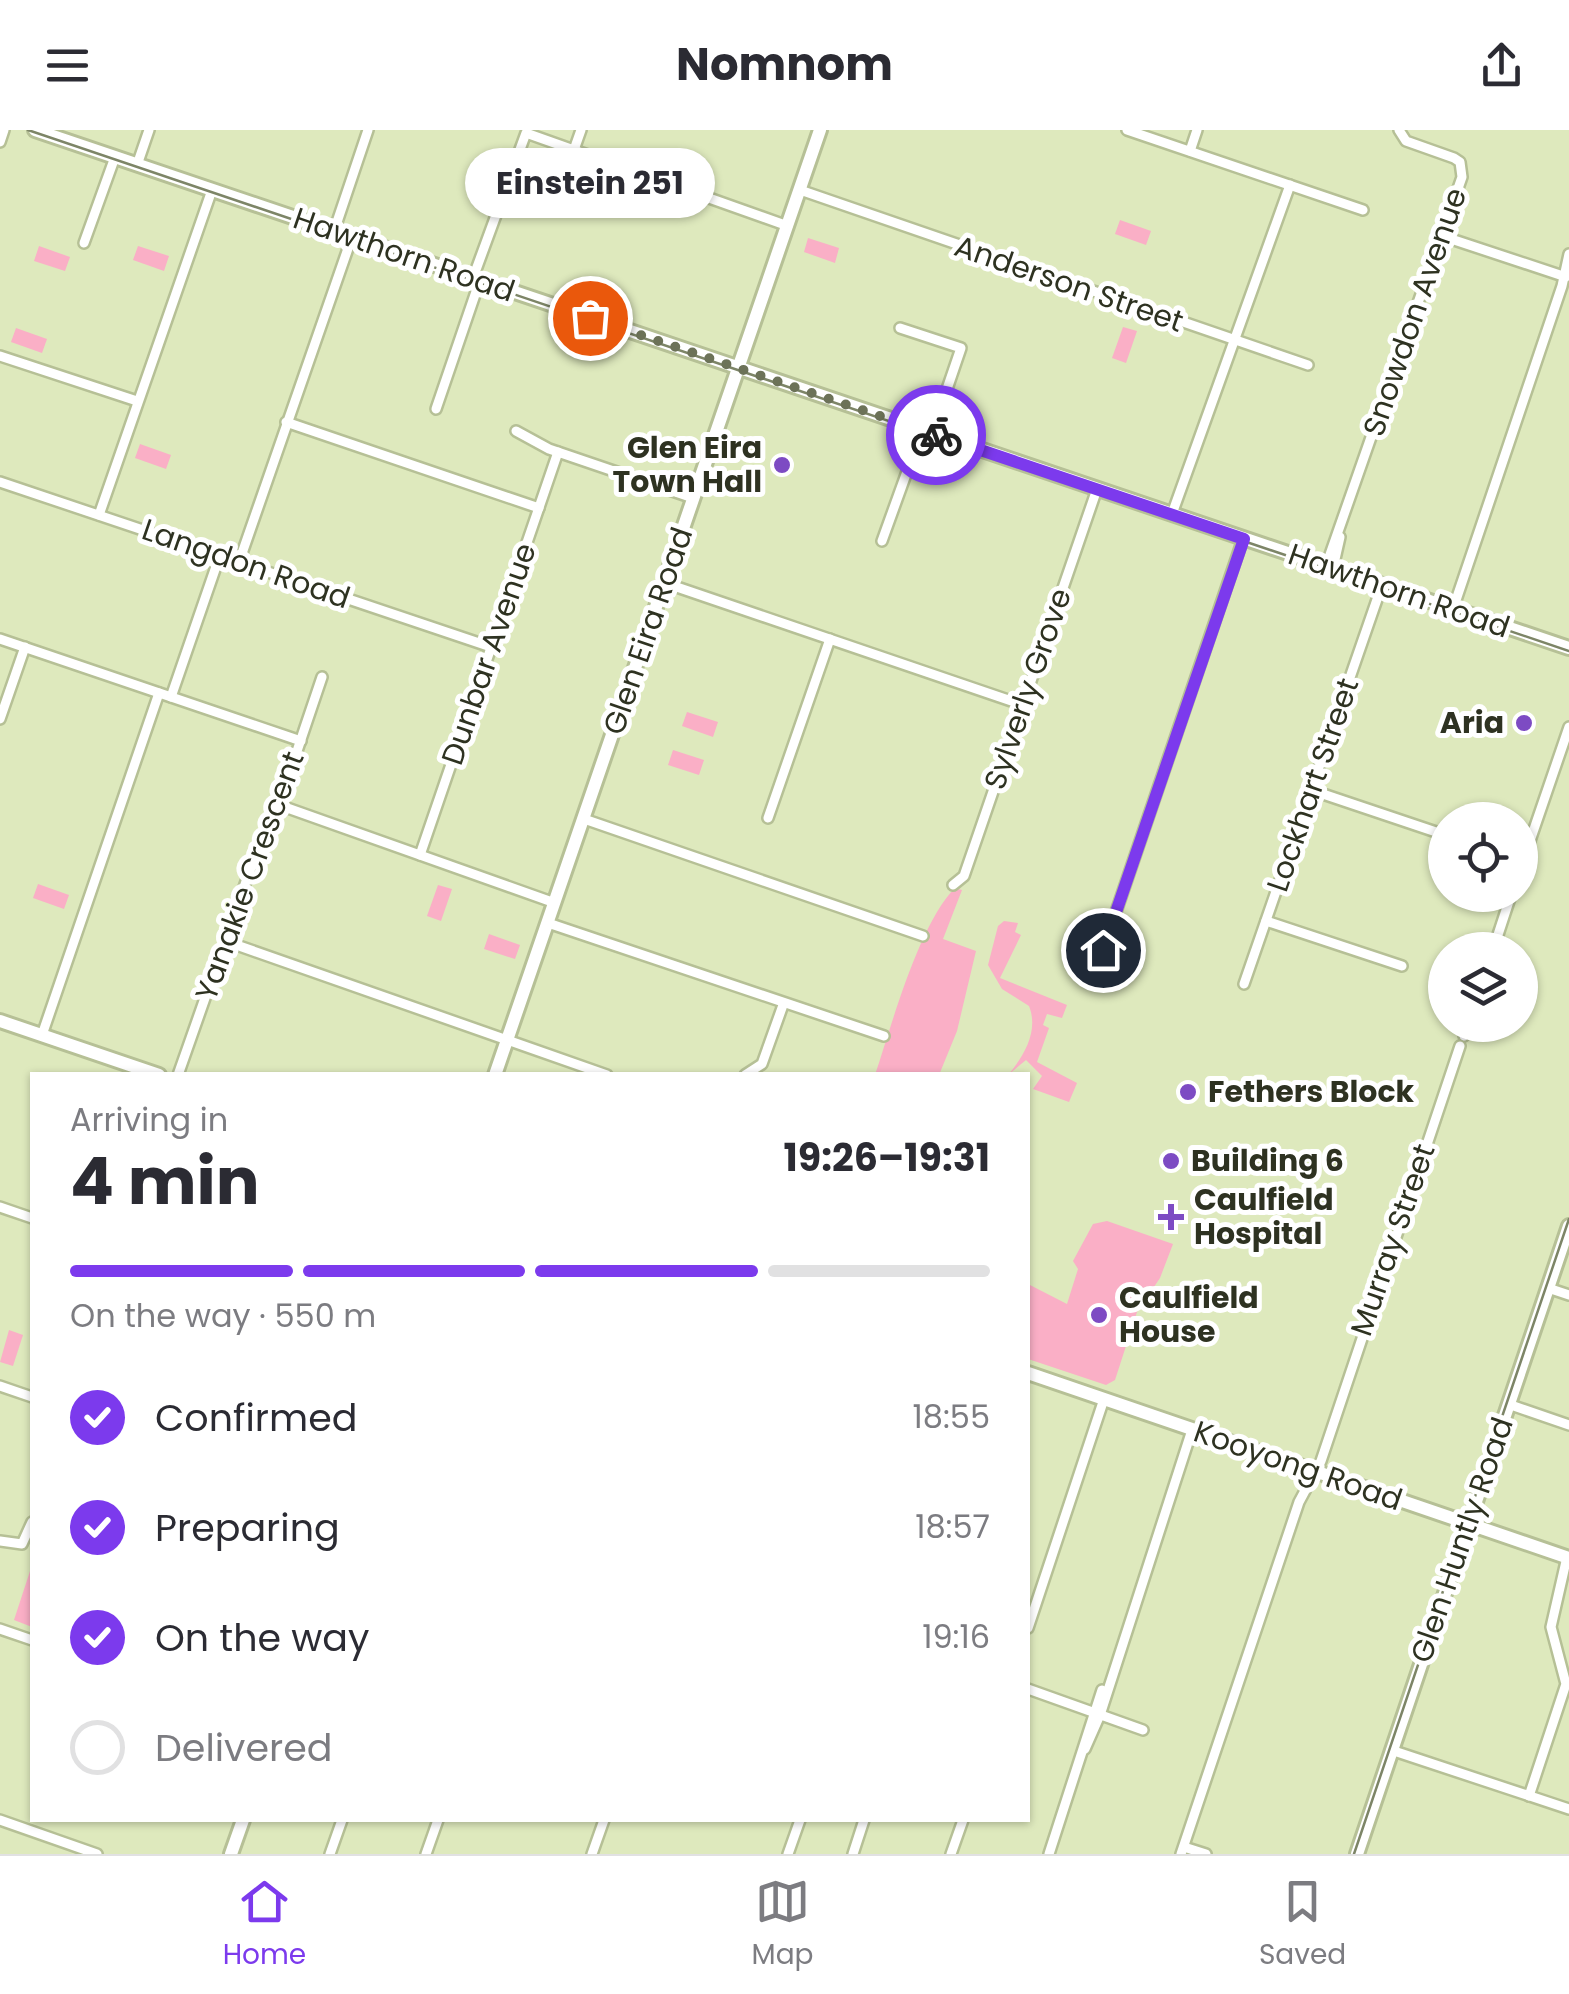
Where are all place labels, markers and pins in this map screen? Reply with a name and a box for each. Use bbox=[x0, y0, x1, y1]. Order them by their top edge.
callout: Einstein 251 bbox=[465, 148, 715, 218]
pin bbox=[548, 276, 633, 361]
place label: Glen Eira Town Hall bbox=[613, 426, 762, 503]
marker: Glen Eira Town Hall bbox=[771, 454, 793, 476]
place label: Aria bbox=[1440, 701, 1504, 744]
marker: Aria bbox=[1513, 712, 1535, 734]
pin bbox=[1061, 908, 1146, 993]
place label: Fethers Block bbox=[1208, 1070, 1415, 1113]
marker: Fethers Block bbox=[1177, 1081, 1199, 1103]
place label: Building 6 bbox=[1191, 1139, 1344, 1182]
marker: Building 6 bbox=[1160, 1150, 1182, 1172]
place label: Caulfield Hospital bbox=[1194, 1178, 1334, 1255]
marker: Caulfield Hospital bbox=[1158, 1204, 1184, 1230]
place label: Caulfield House bbox=[1119, 1276, 1259, 1353]
marker: Caulfield House bbox=[1088, 1304, 1110, 1326]

